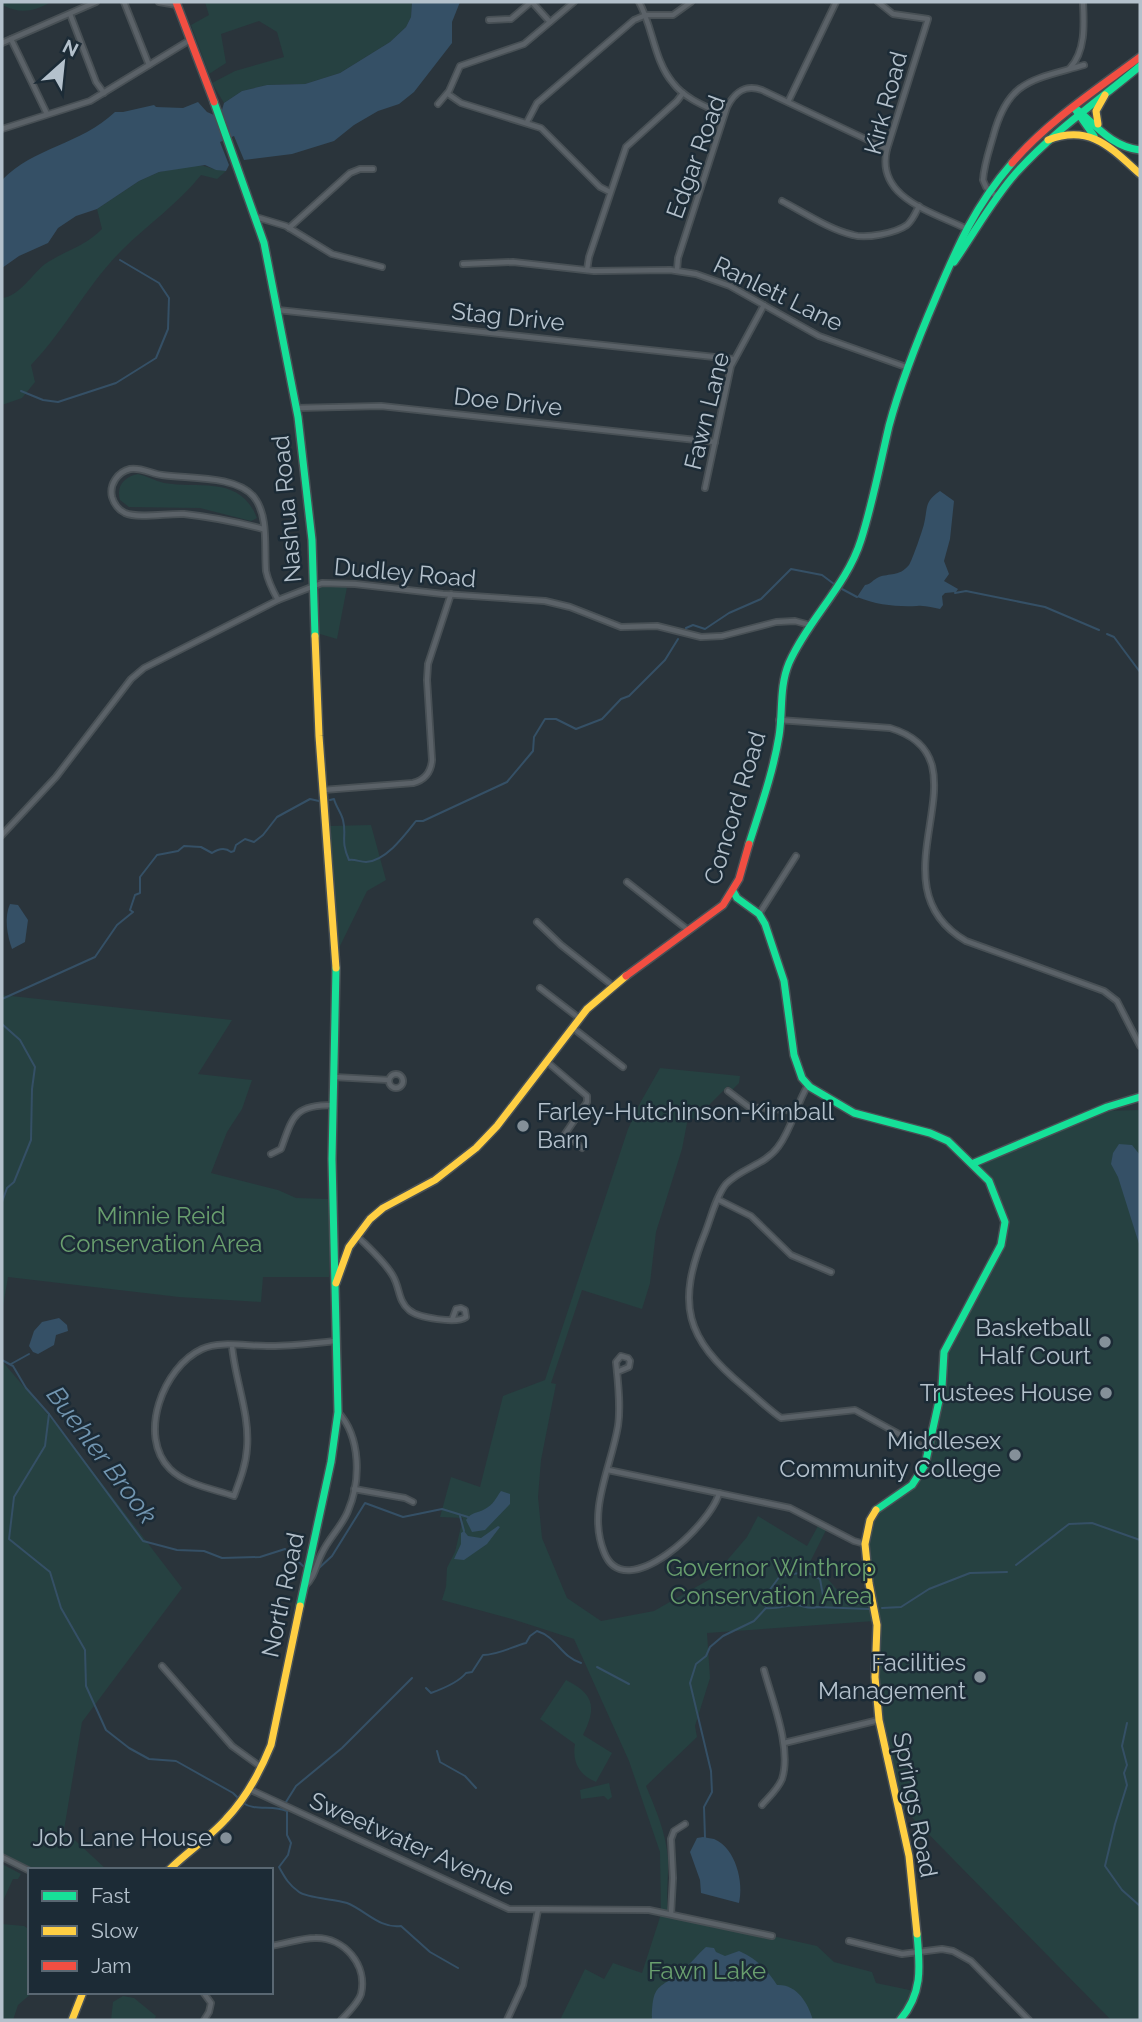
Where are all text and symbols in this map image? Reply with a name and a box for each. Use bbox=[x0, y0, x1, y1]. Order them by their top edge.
north arrow bbox=[28, 28, 98, 98]
text: N bbox=[59, 35, 82, 61]
street label: Kirk Road bbox=[858, 48, 913, 158]
street label: Edgar Road bbox=[660, 91, 731, 222]
street label: Ranlett Lane bbox=[709, 250, 848, 337]
street label: Stag Drive bbox=[450, 296, 566, 337]
street label: Fawn Lane bbox=[678, 349, 735, 473]
street label: Doe Drive bbox=[452, 381, 564, 422]
street label: Nashua Road bbox=[266, 434, 307, 584]
street label: Dudley Road bbox=[333, 552, 477, 593]
street label: Concord Road bbox=[697, 728, 772, 888]
place label: Farley-Hutchinson-Kimball Barn bbox=[537, 1097, 834, 1154]
marker: Farley-Hutchinson-Kimball Barn bbox=[515, 1118, 531, 1134]
park label: Minnie Reid Conservation Area bbox=[60, 1201, 262, 1258]
place label: Basketball Half Court bbox=[975, 1313, 1091, 1370]
marker: Basketball Half Court bbox=[1097, 1334, 1113, 1350]
place label: Trustees House bbox=[920, 1378, 1092, 1407]
water label: Buehler Brook bbox=[41, 1380, 163, 1530]
marker: Trustees House bbox=[1098, 1385, 1114, 1401]
place label: Middlesex Community College bbox=[779, 1426, 1001, 1483]
marker: Middlesex Community College bbox=[1007, 1447, 1023, 1463]
street label: North Road bbox=[255, 1530, 310, 1660]
park label: Governor Winthrop Conservation Area bbox=[666, 1553, 876, 1610]
place label: Facilities Management bbox=[818, 1648, 966, 1705]
marker: Facilities Management bbox=[972, 1669, 988, 1685]
street label: Springs Road bbox=[887, 1730, 944, 1880]
street label: Sweetwater Avenue bbox=[305, 1785, 519, 1902]
place label: Job Lane House bbox=[32, 1823, 212, 1852]
marker: Job Lane House bbox=[218, 1830, 234, 1846]
legend bbox=[28, 1868, 273, 1994]
text: Fast bbox=[91, 1883, 131, 1908]
text: Slow bbox=[91, 1918, 139, 1943]
text: Jam bbox=[91, 1953, 132, 1978]
park label: Fawn Lake bbox=[648, 1956, 766, 1985]

